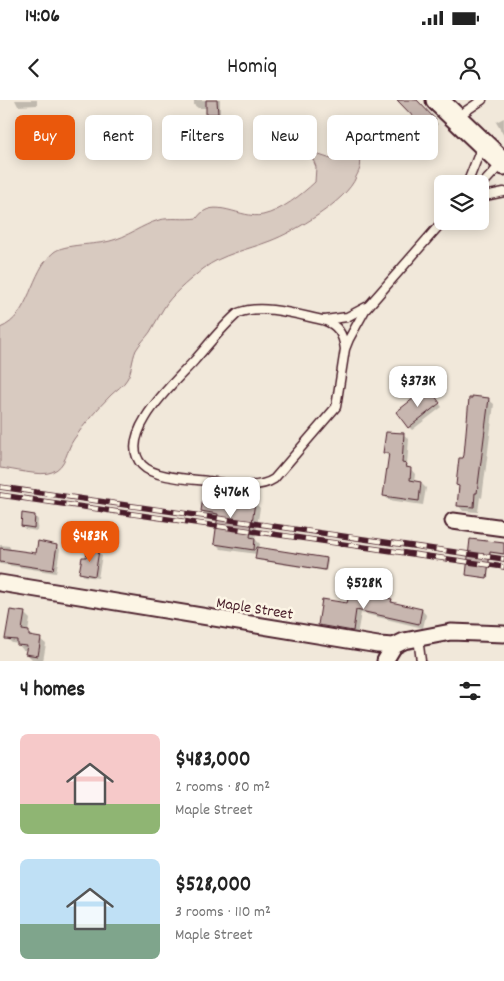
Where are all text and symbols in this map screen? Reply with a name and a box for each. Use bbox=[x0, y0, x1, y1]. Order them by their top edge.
text: 14:06 bbox=[25, 4, 60, 31]
text: Homiq bbox=[227, 52, 277, 83]
icon: back bbox=[20, 54, 48, 82]
icon: person bbox=[456, 54, 484, 82]
chip: Buy bbox=[15, 115, 75, 160]
chip: Rent bbox=[85, 115, 152, 160]
chip: Filters bbox=[162, 115, 243, 160]
chip: New bbox=[253, 115, 317, 160]
chip: Apartment bbox=[327, 115, 438, 160]
map controls bbox=[434, 175, 489, 230]
button: layers bbox=[434, 175, 489, 230]
pin: $373K bbox=[383, 366, 453, 408]
text: $373K bbox=[400, 370, 436, 393]
pin: $476K bbox=[196, 476, 266, 519]
text: $476K bbox=[213, 481, 249, 504]
pin: $483K bbox=[55, 520, 125, 563]
text: $483K bbox=[72, 525, 108, 548]
pin: $528K bbox=[329, 568, 399, 610]
text: $528K bbox=[346, 572, 382, 595]
street label: Maple Street bbox=[214, 592, 295, 627]
text: 4 homes bbox=[20, 676, 85, 706]
icon: filters bbox=[456, 677, 484, 705]
text: $483,000 bbox=[175, 746, 250, 776]
icon: home bbox=[60, 754, 120, 814]
text: 2 rooms · 80 m² bbox=[175, 776, 270, 799]
text: Maple Street bbox=[175, 799, 253, 822]
text: $528,000 bbox=[175, 871, 251, 901]
icon: home bbox=[60, 879, 120, 939]
text: 3 rooms · 110 m² bbox=[175, 901, 271, 924]
text: Maple Street bbox=[175, 924, 253, 947]

